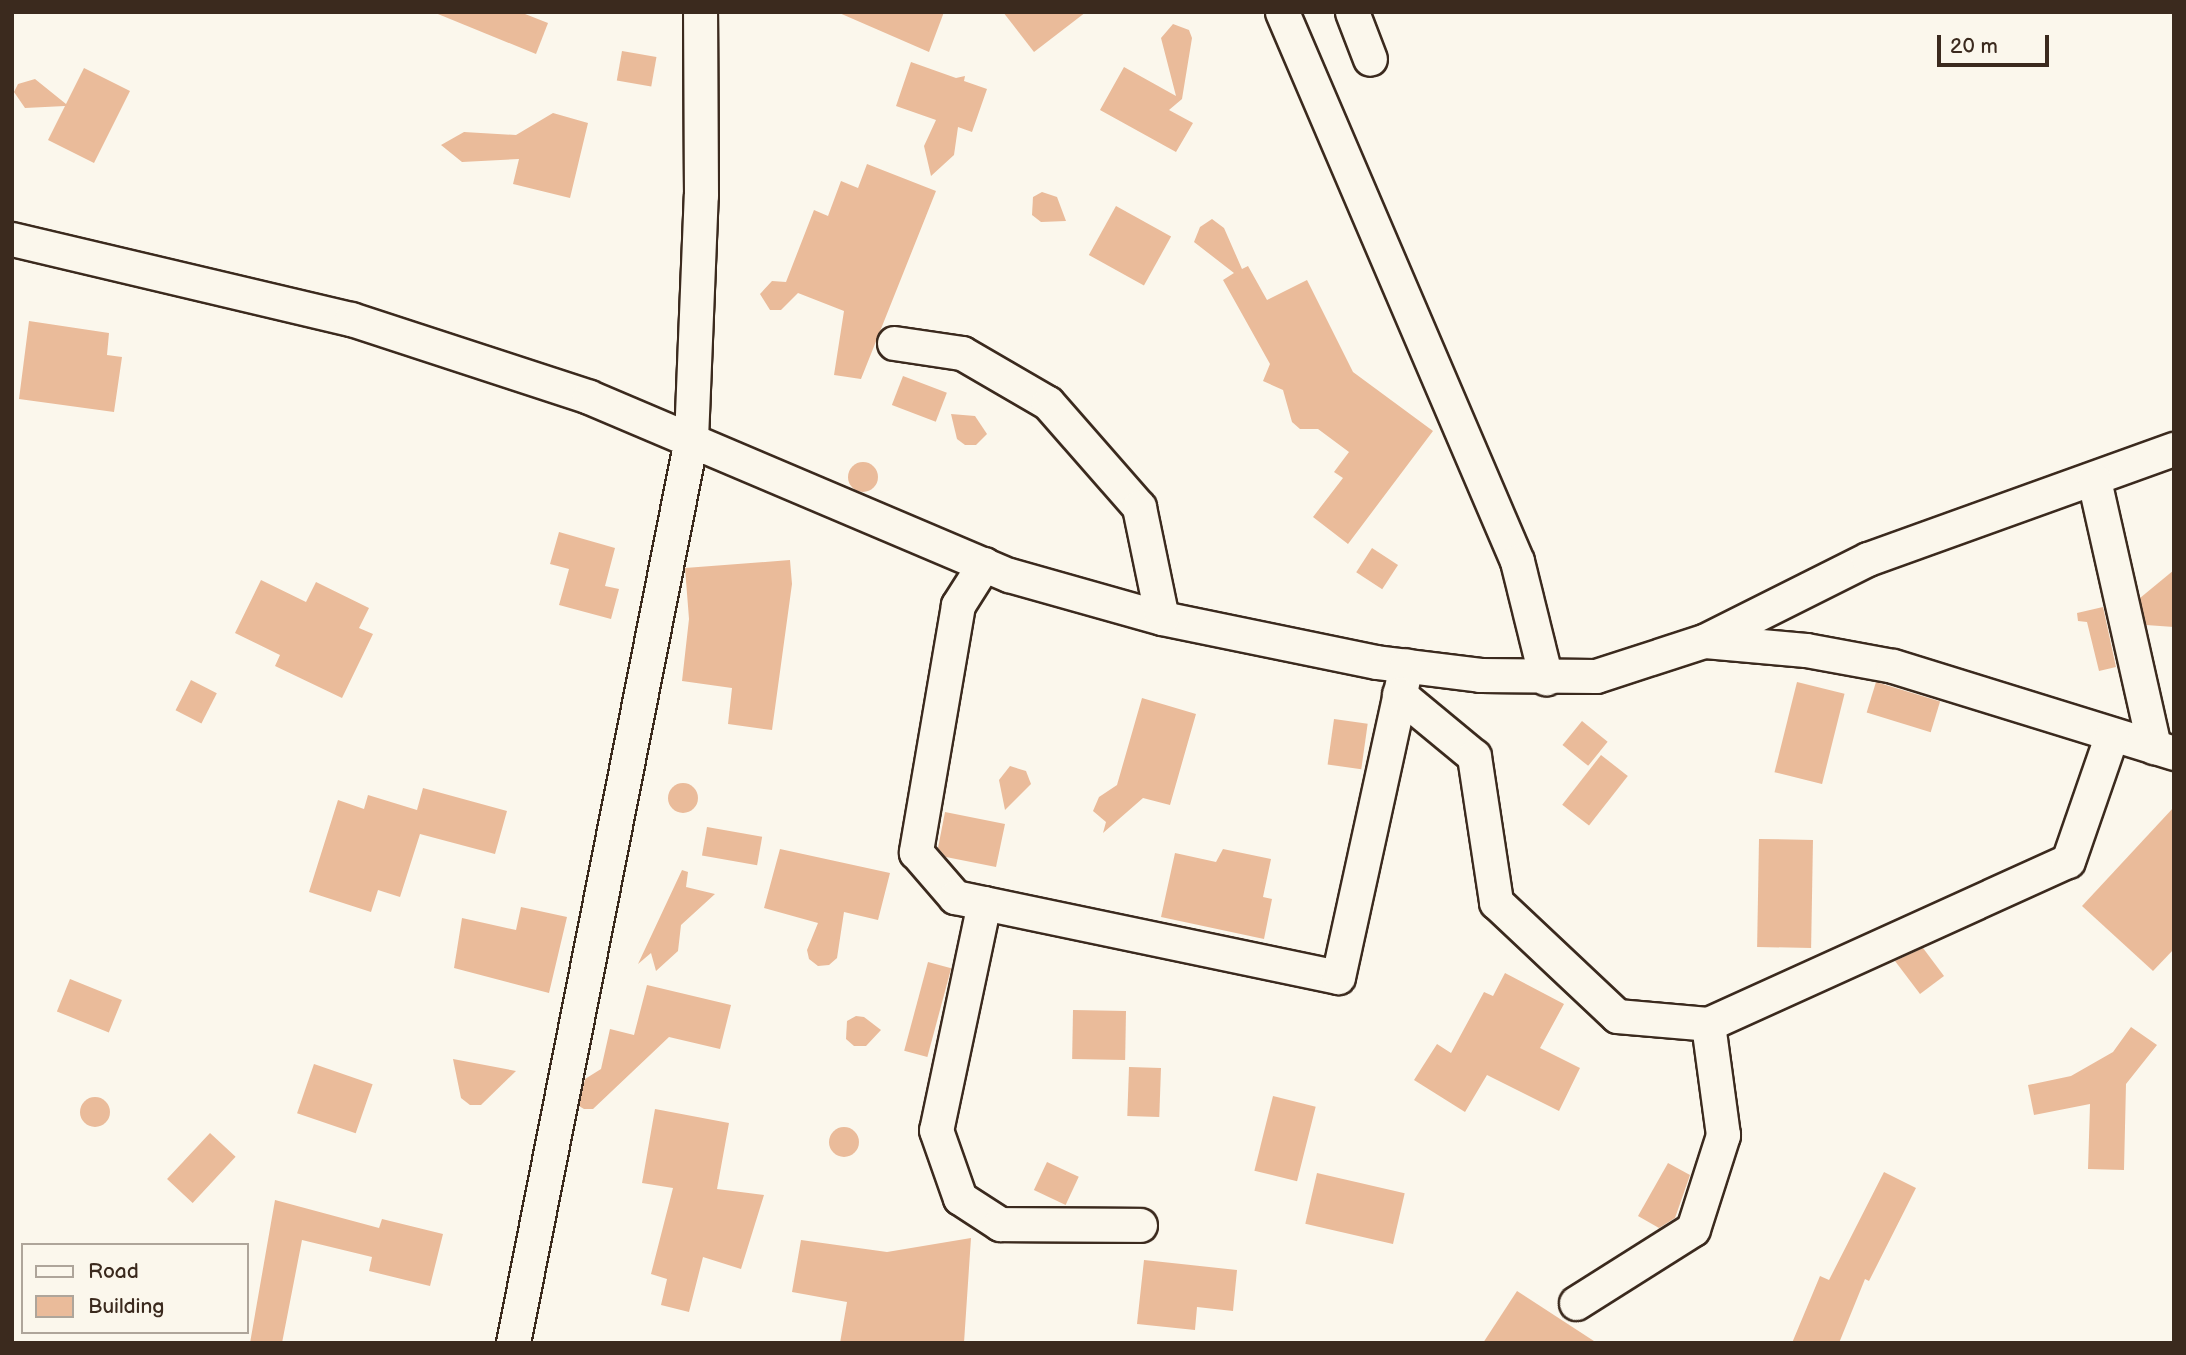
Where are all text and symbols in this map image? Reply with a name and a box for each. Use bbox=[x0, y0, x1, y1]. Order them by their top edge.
scale bar bbox=[1941, 21, 2053, 65]
text: 20 m bbox=[1950, 34, 1998, 59]
legend bbox=[21, 1243, 248, 1334]
text: Road bbox=[88, 1259, 139, 1284]
text: Building bbox=[88, 1294, 164, 1319]

